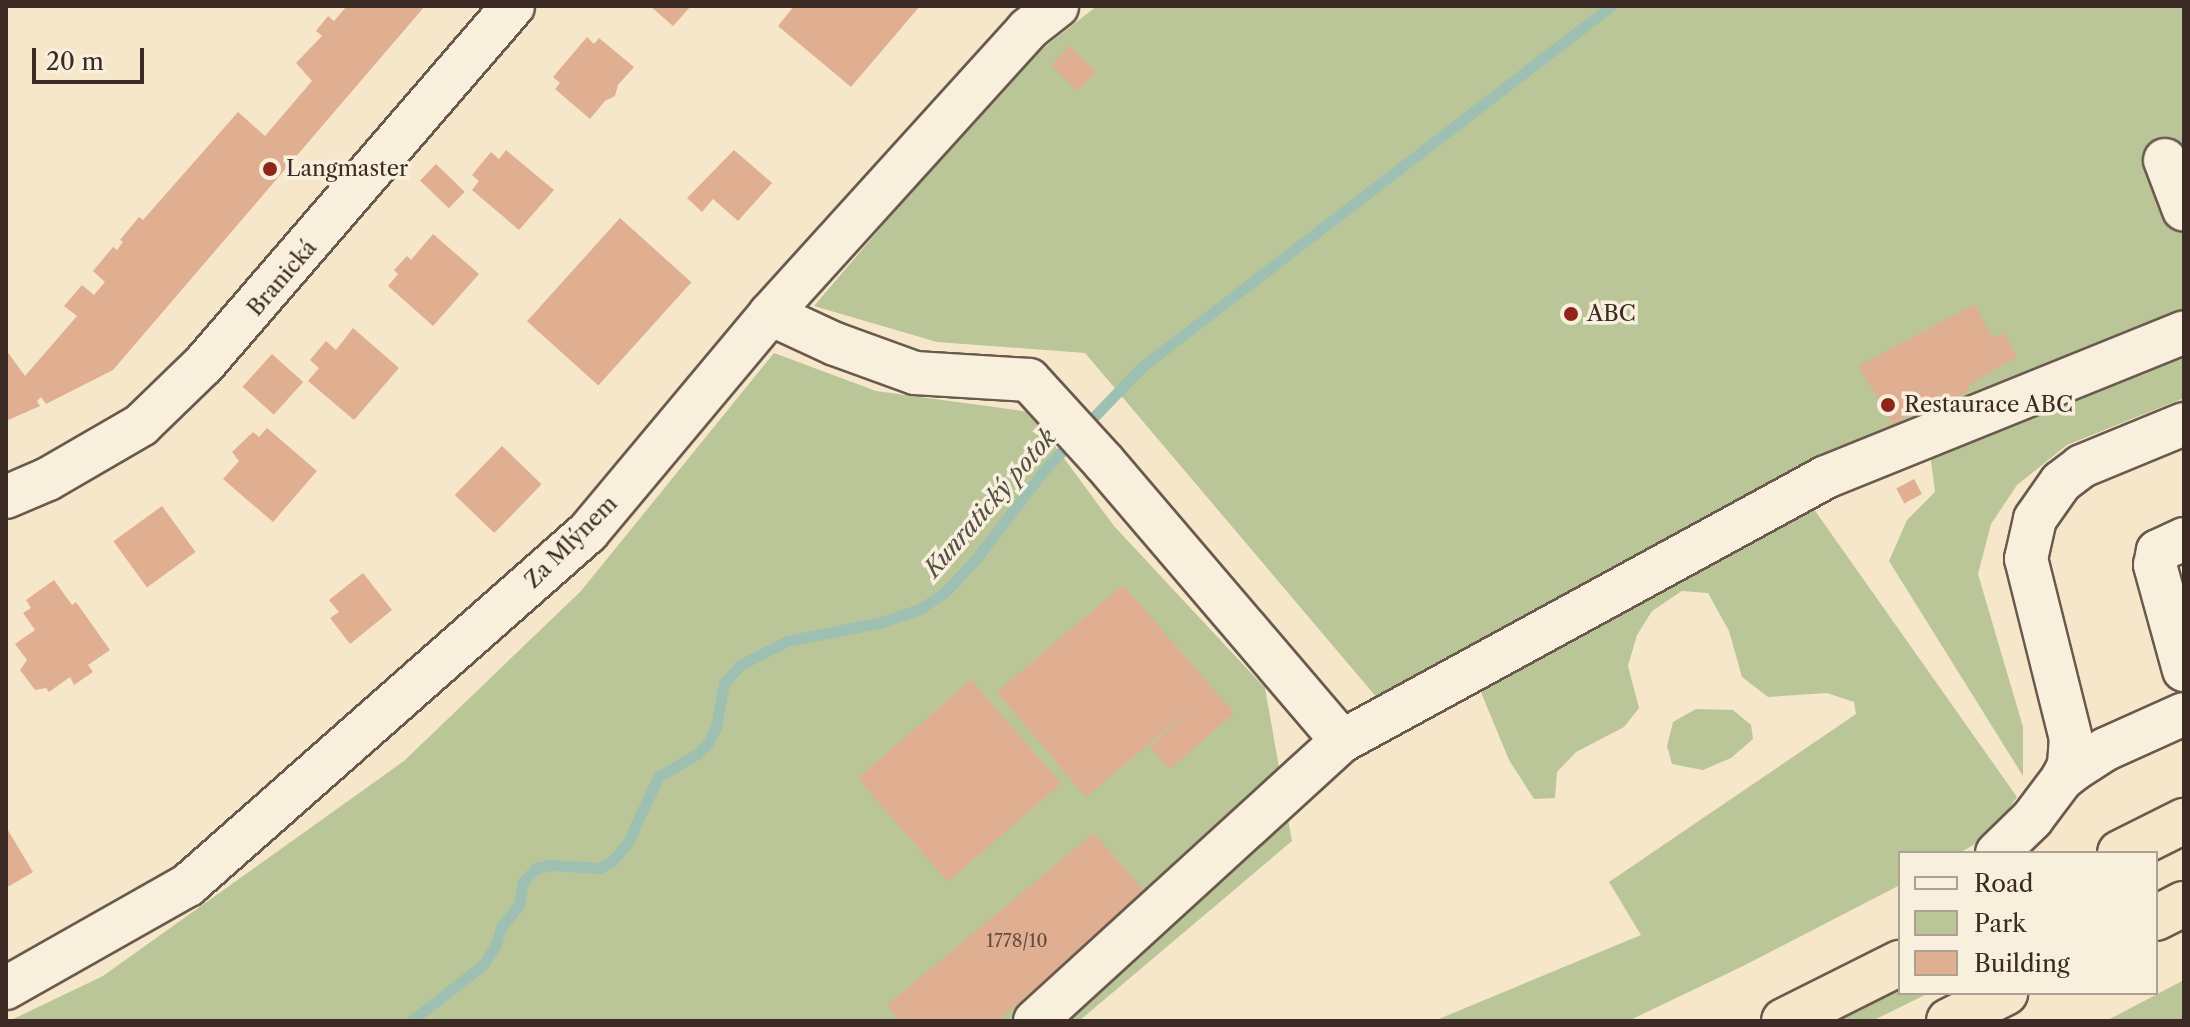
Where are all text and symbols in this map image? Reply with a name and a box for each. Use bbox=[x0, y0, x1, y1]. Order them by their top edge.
scale bar bbox=[36, 32, 148, 82]
text: 20 m bbox=[46, 47, 104, 76]
place label: Langmaster bbox=[286, 156, 408, 182]
marker: Langmaster bbox=[261, 160, 279, 178]
street label: Branická bbox=[242, 235, 322, 321]
place label: ABC bbox=[1587, 301, 1636, 327]
marker: ABC bbox=[1562, 305, 1580, 323]
place label: Restaurace ABC bbox=[1904, 392, 2074, 418]
marker: Restaurace ABC bbox=[1879, 396, 1897, 414]
water label: Kunratický potok bbox=[918, 423, 1062, 583]
street label: Za Mlýnem bbox=[519, 490, 623, 594]
legend bbox=[1898, 851, 2158, 995]
text: Road bbox=[1974, 869, 2033, 898]
text: Park bbox=[1974, 909, 2026, 938]
house number: 1778/10 bbox=[986, 930, 1048, 952]
text: Building bbox=[1974, 949, 2070, 978]

